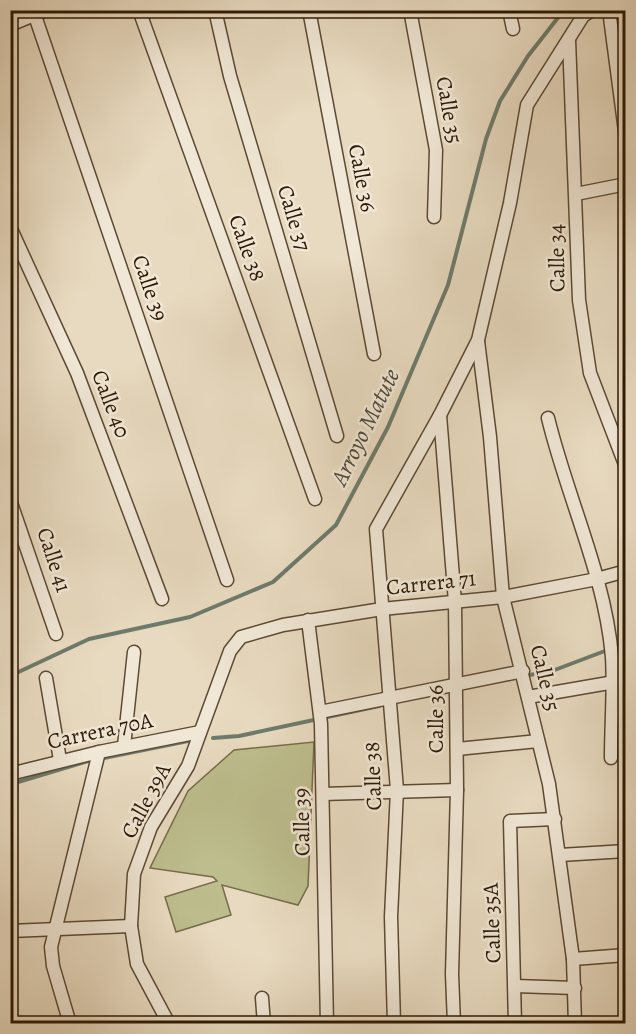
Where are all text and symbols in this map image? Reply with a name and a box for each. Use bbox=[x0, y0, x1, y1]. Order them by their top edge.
street label: Calle 35 bbox=[428, 74, 470, 146]
street label: Calle 36 bbox=[341, 142, 383, 214]
street label: Calle 37 bbox=[270, 181, 318, 255]
street label: Calle 38 bbox=[221, 211, 273, 285]
street label: Calle 34 bbox=[541, 224, 573, 292]
street label: Calle 39 bbox=[125, 251, 175, 325]
water label: Arroyo Matute bbox=[322, 363, 407, 493]
street label: Calle 40 bbox=[84, 366, 138, 442]
street label: Calle 41 bbox=[29, 524, 79, 596]
street label: Carrera 71 bbox=[385, 563, 477, 603]
street label: Calle 35 bbox=[523, 642, 567, 714]
street label: Calle 36 bbox=[421, 685, 451, 753]
street label: Carrera 70A bbox=[44, 705, 157, 757]
street label: Calle 38 bbox=[357, 741, 389, 811]
street label: Calle 39A bbox=[114, 757, 179, 844]
street label: Calle 39 bbox=[286, 788, 318, 856]
street label: Calle 35A bbox=[476, 881, 508, 964]

